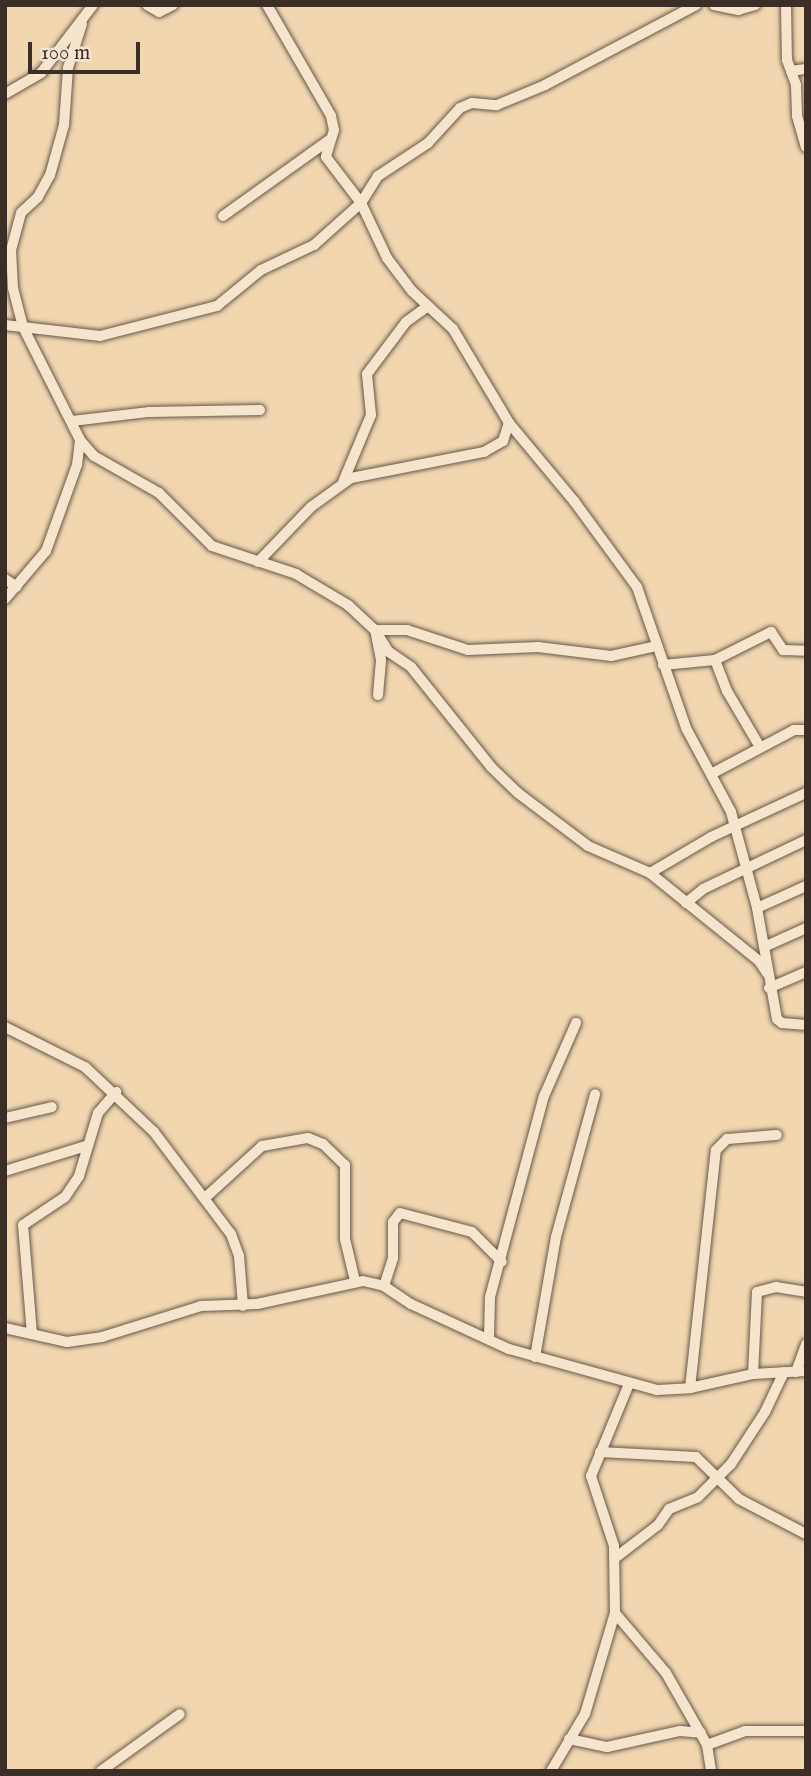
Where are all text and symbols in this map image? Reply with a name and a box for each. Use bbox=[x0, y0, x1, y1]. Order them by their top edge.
scale bar bbox=[32, 28, 144, 72]
text: 100 m bbox=[41, 40, 90, 67]

